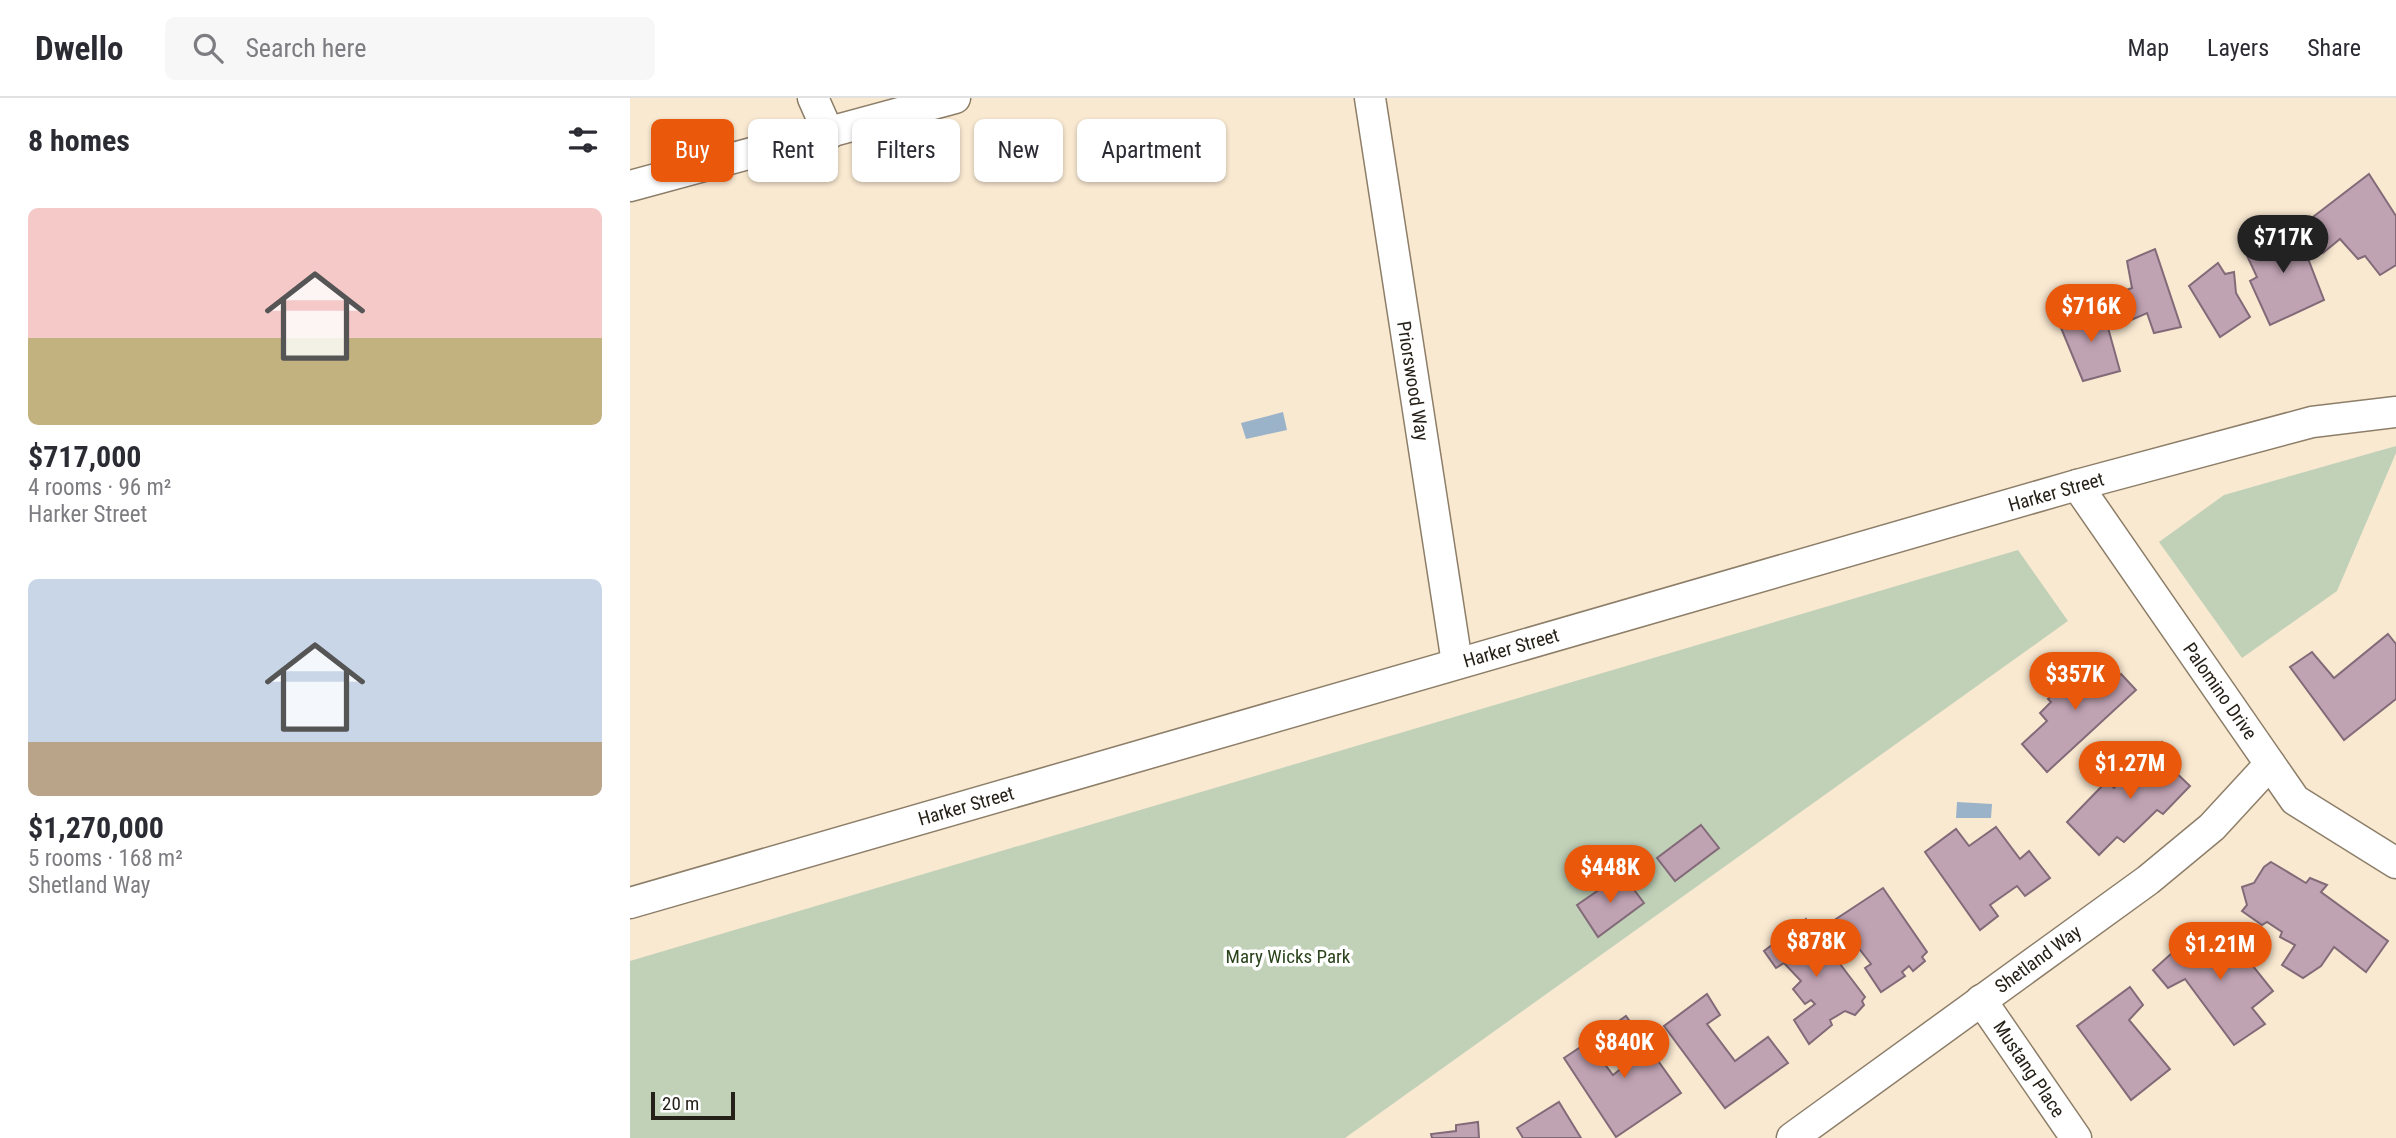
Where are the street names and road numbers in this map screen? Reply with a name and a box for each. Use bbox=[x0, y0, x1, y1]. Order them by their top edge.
street label: Priorswood Way bbox=[1392, 319, 1434, 443]
street label: Harker Street bbox=[2005, 467, 2107, 517]
street label: Harker Street bbox=[1460, 623, 1562, 673]
street label: Palomino Drive bbox=[2178, 638, 2262, 744]
street label: Harker Street bbox=[915, 781, 1017, 831]
street label: Shetland Way bbox=[1990, 920, 2086, 998]
street label: Mustang Place bbox=[1988, 1016, 2070, 1122]

